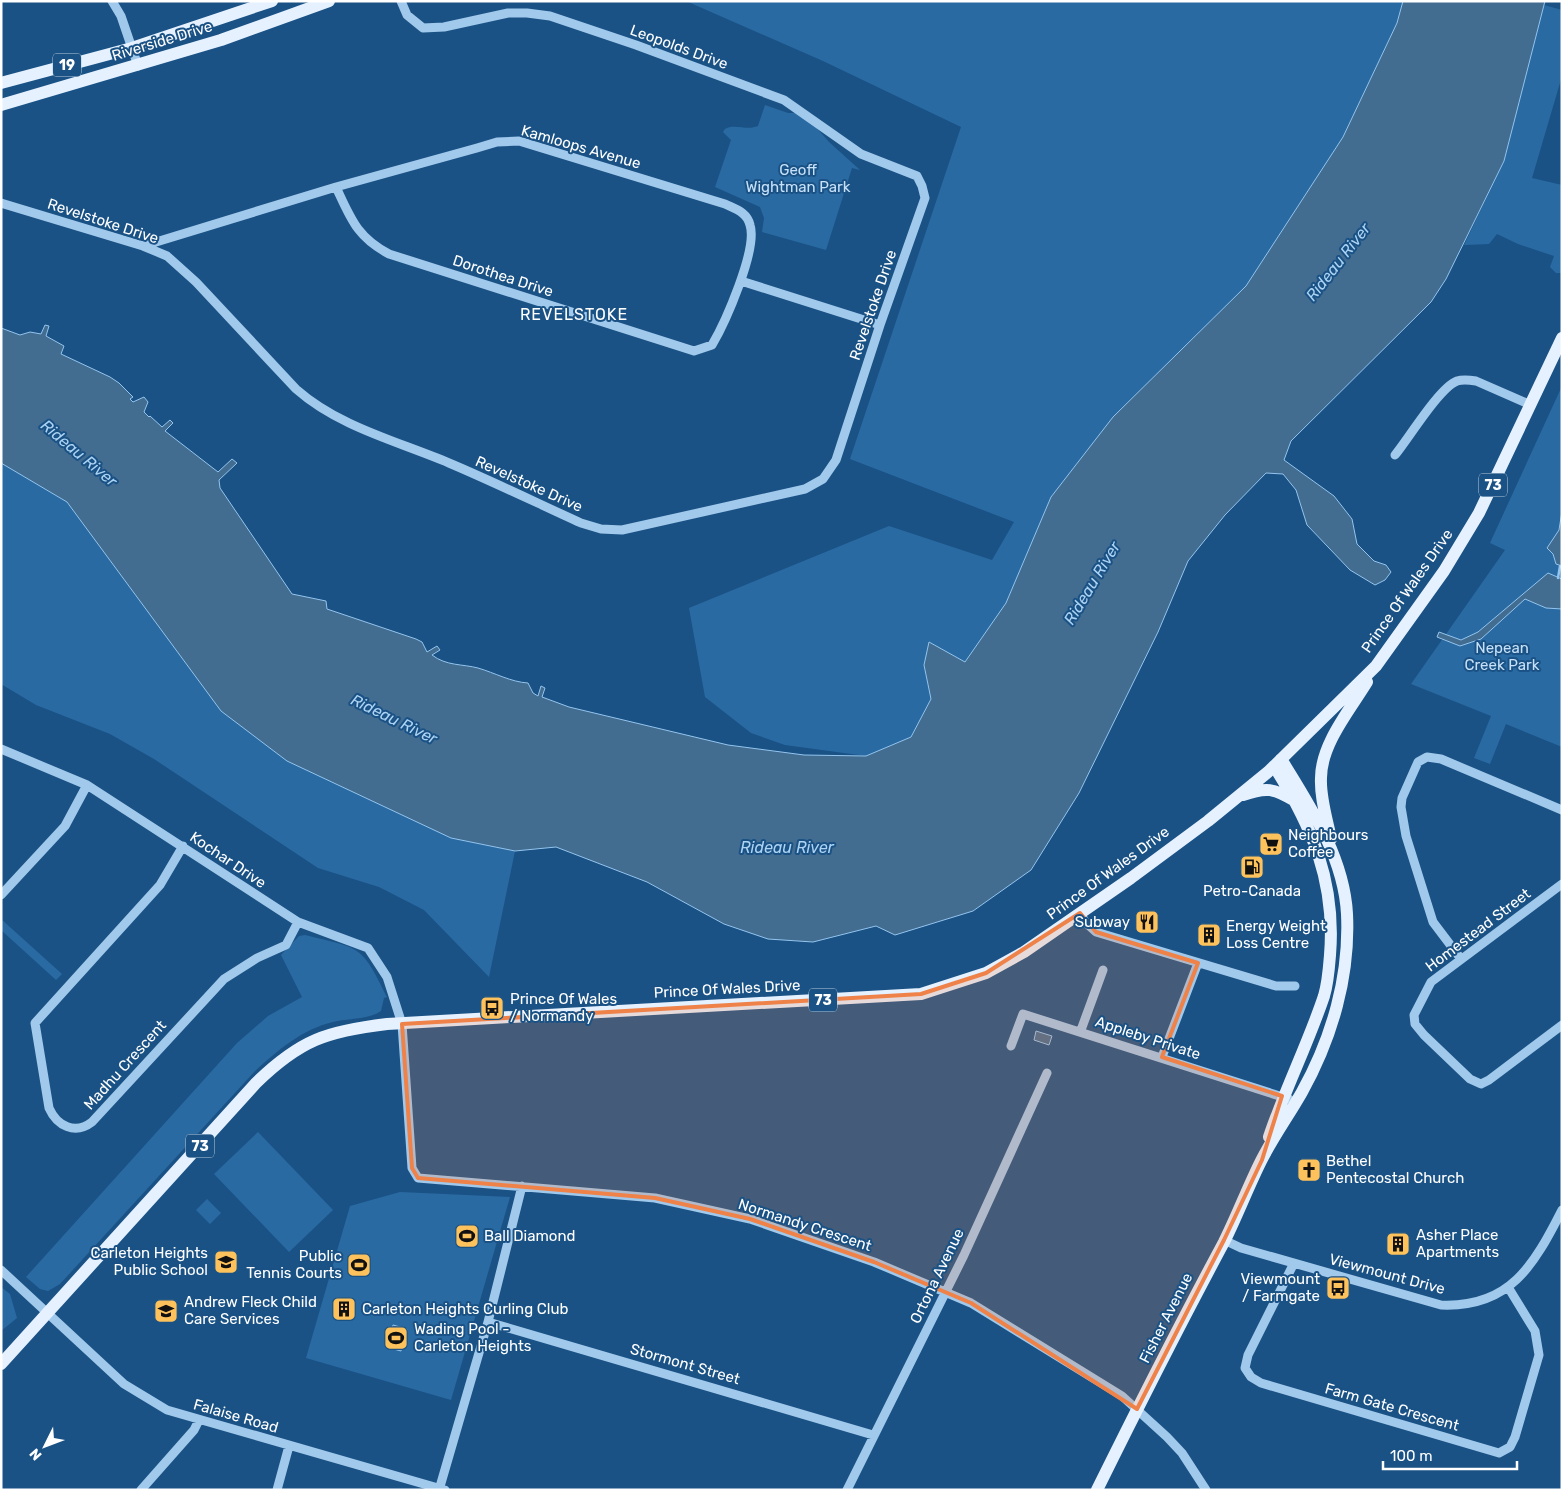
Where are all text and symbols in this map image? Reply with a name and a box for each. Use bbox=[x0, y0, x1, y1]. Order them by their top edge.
street label: Riverside Drive bbox=[110, 17, 214, 65]
street label: Leopolds Drive bbox=[628, 21, 730, 73]
road number: 19 bbox=[53, 54, 81, 76]
street label: Kamloops Avenue bbox=[519, 121, 643, 173]
park label: Geoff Wightman Park bbox=[745, 161, 851, 196]
street label: Revelstoke Drive bbox=[45, 195, 161, 247]
water label: Rideau River bbox=[1302, 219, 1375, 305]
street label: Revelstoke Drive bbox=[846, 247, 900, 363]
street label: Dorothea Drive bbox=[451, 251, 555, 301]
district label: REVELSTOKE bbox=[520, 305, 628, 324]
water label: Rideau River bbox=[37, 416, 122, 491]
street label: Revelstoke Drive bbox=[473, 452, 585, 516]
road number: 73 bbox=[1479, 474, 1507, 496]
street label: Prince Of Wales Drive bbox=[1358, 526, 1456, 656]
water label: Rideau River bbox=[1060, 537, 1125, 628]
park label: Nepean Creek Park bbox=[1465, 639, 1540, 674]
water label: Rideau River bbox=[348, 690, 441, 748]
street label: Prince Of Wales Drive bbox=[1043, 823, 1173, 923]
place label: Neighbours Coffee bbox=[1288, 826, 1369, 861]
street label: Kochar Drive bbox=[186, 828, 270, 892]
supermarket icon: Neighbours Coffee bbox=[1258, 831, 1284, 857]
water label: Rideau River bbox=[740, 838, 835, 857]
fuel station icon: Petro-Canada bbox=[1239, 854, 1265, 880]
place label: Petro-Canada bbox=[1203, 882, 1301, 900]
street label: Homestead Street bbox=[1422, 884, 1534, 975]
restaurant icon: Subway bbox=[1134, 909, 1160, 935]
place label: Subway bbox=[1075, 913, 1130, 931]
place label: Energy Weight Loss Centre bbox=[1226, 917, 1326, 952]
building icon: Energy Weight Loss Centre bbox=[1196, 922, 1222, 948]
street label: Prince Of Wales Drive bbox=[653, 976, 801, 1002]
road number: 73 bbox=[809, 988, 837, 1012]
place label: Prince Of Wales / Normandy bbox=[510, 990, 617, 1025]
bus stop icon: Prince Of Wales / Normandy bbox=[479, 995, 505, 1021]
street label: Appleby Private bbox=[1093, 1013, 1203, 1063]
street label: Madhu Crescent bbox=[80, 1016, 170, 1113]
road number: 73 bbox=[186, 1134, 214, 1158]
place label: Bethel Pentecostal Church bbox=[1326, 1152, 1464, 1187]
church icon: Bethel Pentecostal Church bbox=[1296, 1157, 1322, 1183]
street label: Normandy Crescent bbox=[736, 1195, 874, 1255]
sports icon: Ball Diamond bbox=[454, 1223, 480, 1249]
street label: Ortona Avenue bbox=[906, 1226, 968, 1326]
place label: Asher Place Apartments bbox=[1416, 1226, 1499, 1261]
place label: Ball Diamond bbox=[484, 1227, 575, 1245]
building icon: Asher Place Apartments bbox=[1385, 1231, 1411, 1257]
place label: Carleton Heights Public School bbox=[91, 1244, 208, 1279]
place label: Public Tennis Courts bbox=[246, 1247, 342, 1282]
school or university icon: Carleton Heights Public School bbox=[213, 1249, 239, 1275]
street label: Viewmount Drive bbox=[1327, 1250, 1447, 1298]
sports icon: Public Tennis Courts bbox=[346, 1252, 372, 1278]
street label: Fisher Avenue bbox=[1136, 1270, 1196, 1366]
place label: Viewmount / Farmgate bbox=[1241, 1270, 1320, 1305]
bus stop icon: Viewmount / Farmgate bbox=[1325, 1275, 1351, 1301]
place label: Andrew Fleck Child Care Services bbox=[184, 1293, 317, 1328]
building icon: Carleton Heights Curling Club bbox=[331, 1296, 357, 1322]
school or university icon: Andrew Fleck Child Care Services bbox=[153, 1298, 179, 1324]
place label: Carleton Heights Curling Club bbox=[362, 1300, 568, 1318]
place label: Wading Pool - Carleton Heights bbox=[414, 1320, 532, 1355]
sports icon: Wading Pool - Carleton Heights bbox=[383, 1325, 409, 1351]
street label: Stormont Street bbox=[628, 1340, 742, 1388]
street label: Farm Gate Crescent bbox=[1323, 1379, 1461, 1435]
street label: Falaise Road bbox=[191, 1395, 281, 1437]
north arrow bbox=[20, 1421, 70, 1471]
scale bar bbox=[1383, 1438, 1517, 1470]
text: N bbox=[26, 1445, 45, 1464]
text: 100 m bbox=[1390, 1447, 1432, 1465]

